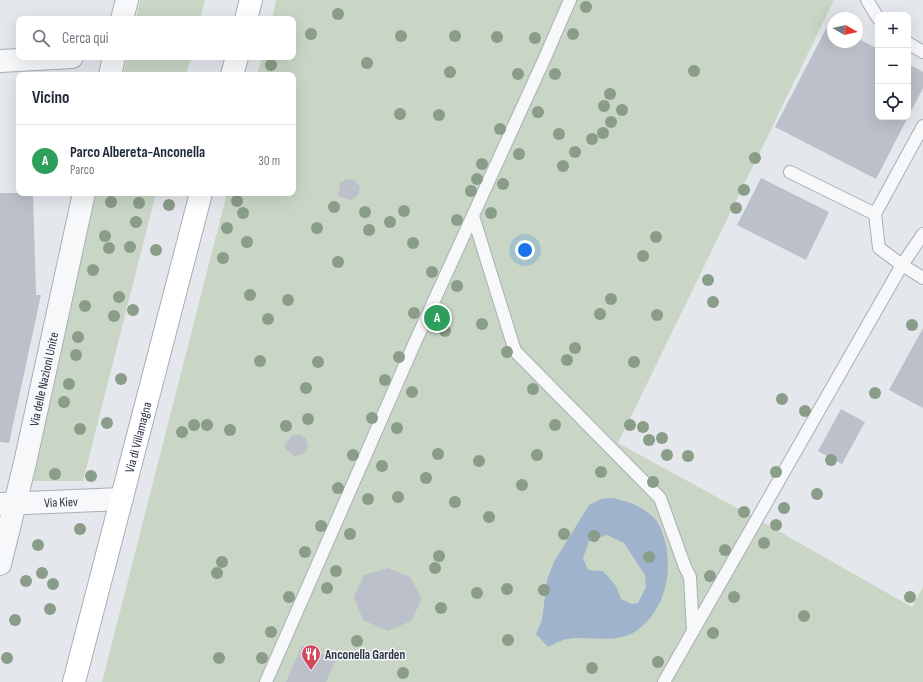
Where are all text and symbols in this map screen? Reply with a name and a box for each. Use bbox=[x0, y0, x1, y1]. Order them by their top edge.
north arrow bbox=[827, 12, 863, 48]
map controls bbox=[875, 12, 911, 120]
button: + bbox=[875, 12, 911, 48]
search box bbox=[16, 16, 296, 60]
icon: search bbox=[30, 27, 52, 49]
text: Cerca qui bbox=[62, 29, 109, 48]
button: − bbox=[875, 48, 911, 84]
button: locate bbox=[875, 84, 911, 120]
text: Vicino bbox=[32, 88, 69, 108]
text: Parco Albereta-Anconella bbox=[70, 143, 205, 162]
text: A bbox=[42, 153, 48, 169]
text: 30 m bbox=[258, 153, 280, 169]
text: Parco bbox=[70, 162, 94, 178]
your location bbox=[515, 240, 535, 260]
pin: A bbox=[424, 303, 450, 333]
street label: Via delle Nazioni Unite bbox=[26, 331, 62, 428]
street label: Via di Villamagna bbox=[122, 400, 155, 475]
street label: Via Kiev bbox=[44, 494, 78, 511]
restaurant icon: Anconella Garden bbox=[300, 643, 322, 671]
place label: Anconella Garden bbox=[324, 647, 405, 663]

